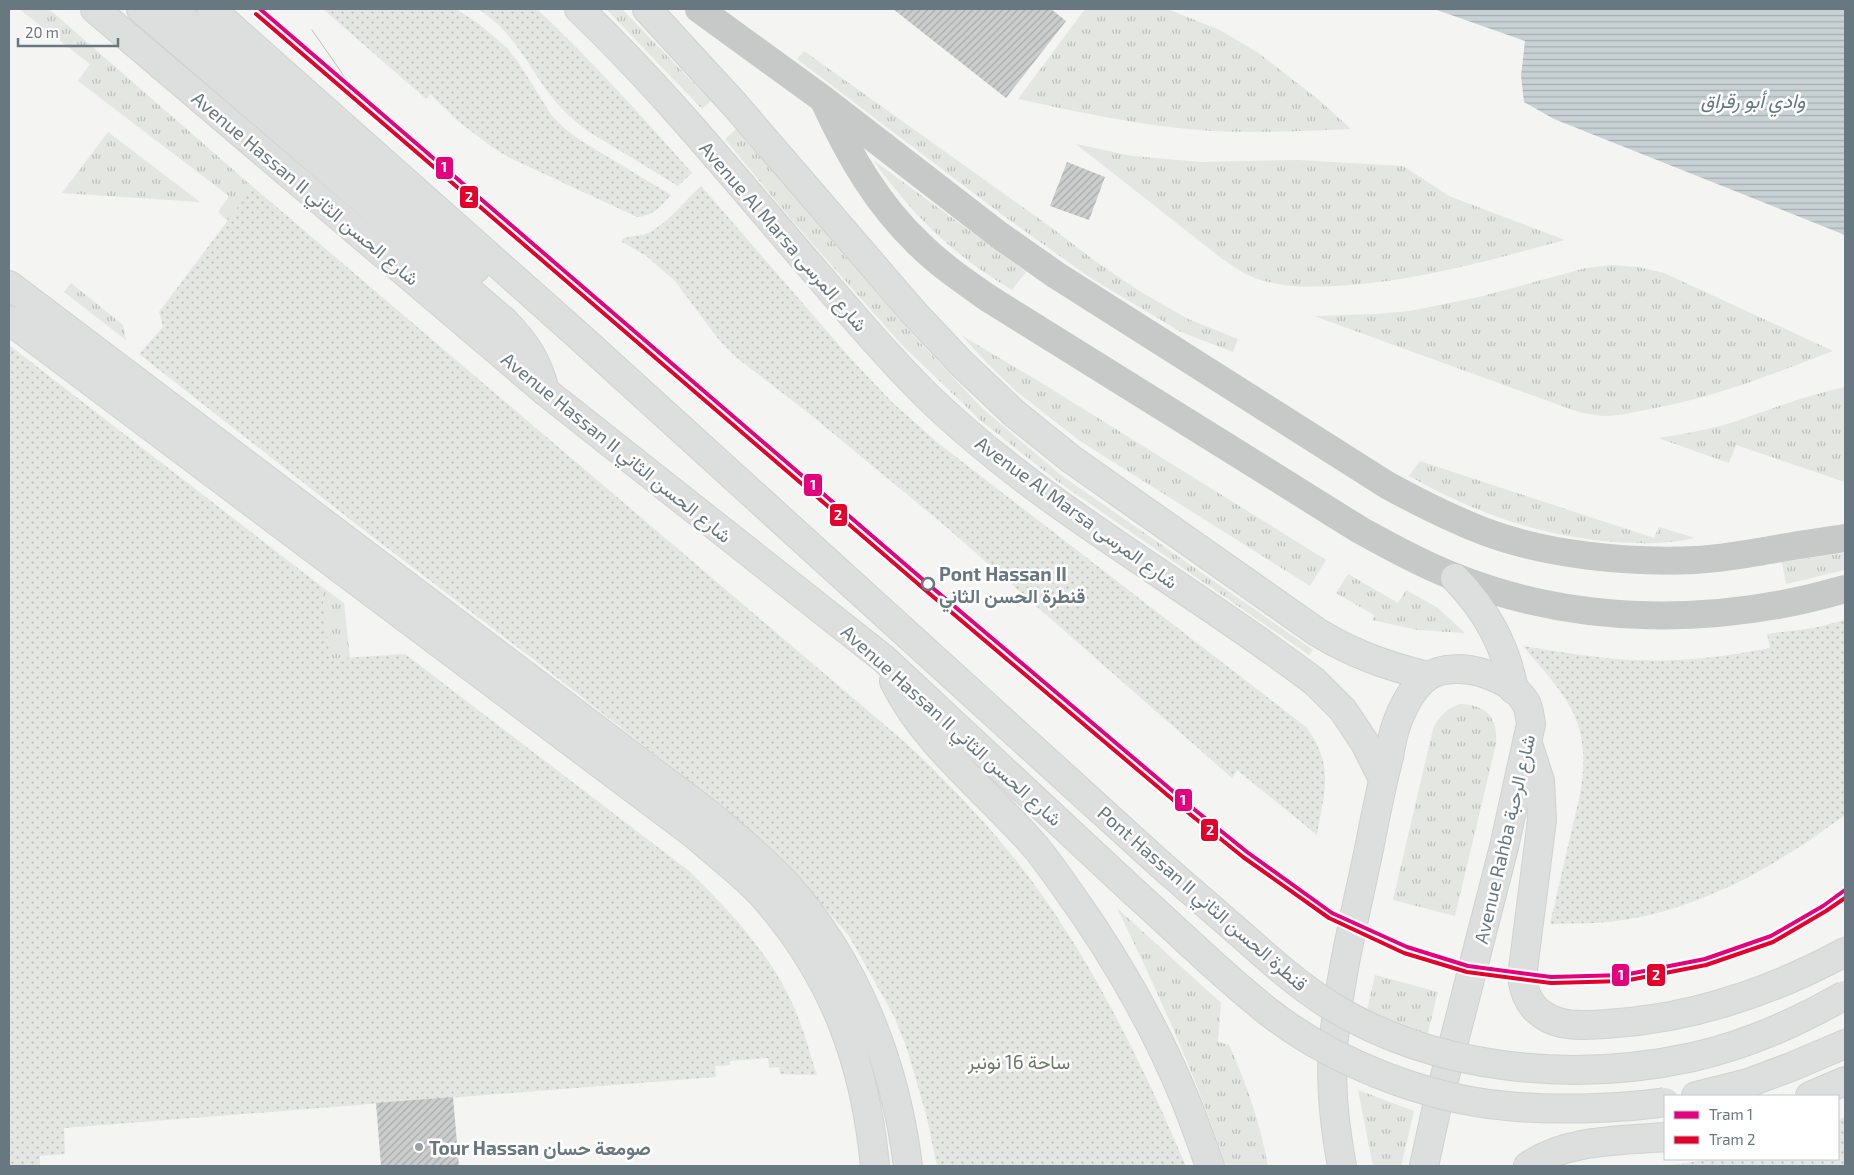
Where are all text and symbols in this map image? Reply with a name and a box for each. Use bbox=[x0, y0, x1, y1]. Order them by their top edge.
scale bar bbox=[18, 15, 118, 47]
text: 20 m bbox=[25, 23, 59, 41]
street label: Avenue Hassan II شارع الحسن الثاني bbox=[185, 86, 424, 294]
water label: وادي أبو رقراق bbox=[1700, 88, 1806, 117]
street label: Avenue Al Marsa شارع المرسى bbox=[694, 136, 873, 337]
line badge: 1 bbox=[435, 156, 454, 180]
text: 1 bbox=[441, 158, 447, 175]
line badge: 2 bbox=[459, 185, 479, 209]
text: 2 bbox=[465, 188, 473, 205]
street label: Avenue Hassan II شارع الحسن الثاني bbox=[494, 347, 737, 551]
street label: Avenue Al Marsa شارع المرسى bbox=[970, 431, 1183, 595]
line badge: 1 bbox=[803, 473, 823, 497]
text: 1 bbox=[810, 476, 816, 493]
line badge: 2 bbox=[829, 503, 848, 527]
text: 2 bbox=[834, 506, 842, 523]
place label: Pont Hassan II قنطرة الحسن الثاني bbox=[939, 562, 1085, 613]
marker: Pont Hassan II قنطرة الحسن الثاني bbox=[921, 577, 935, 591]
street label: Avenue Hassan II شارع الحسن الثاني bbox=[833, 620, 1067, 834]
street label: Avenue Rahba شارع الرحبة bbox=[1469, 732, 1541, 946]
line badge: 1 bbox=[1174, 788, 1193, 812]
text: 1 bbox=[1180, 791, 1186, 808]
street label: Pont Hassan II قنطرة الحسن الثاني bbox=[1090, 801, 1313, 999]
line badge: 2 bbox=[1200, 818, 1219, 842]
text: 2 bbox=[1206, 821, 1214, 838]
line badge: 1 bbox=[1611, 963, 1630, 987]
line badge: 2 bbox=[1646, 963, 1666, 987]
text: 1 bbox=[1618, 966, 1624, 983]
text: 2 bbox=[1652, 966, 1660, 983]
park label: ساحة 16 نونبر bbox=[967, 1050, 1070, 1074]
legend bbox=[1664, 1095, 1839, 1160]
text: Tram 1 bbox=[1709, 1105, 1753, 1123]
text: Tram 2 bbox=[1709, 1130, 1756, 1148]
place label: Tour Hassan صومعة حسان bbox=[429, 1136, 651, 1161]
marker: Tour Hassan صومعة حسان bbox=[413, 1141, 425, 1153]

